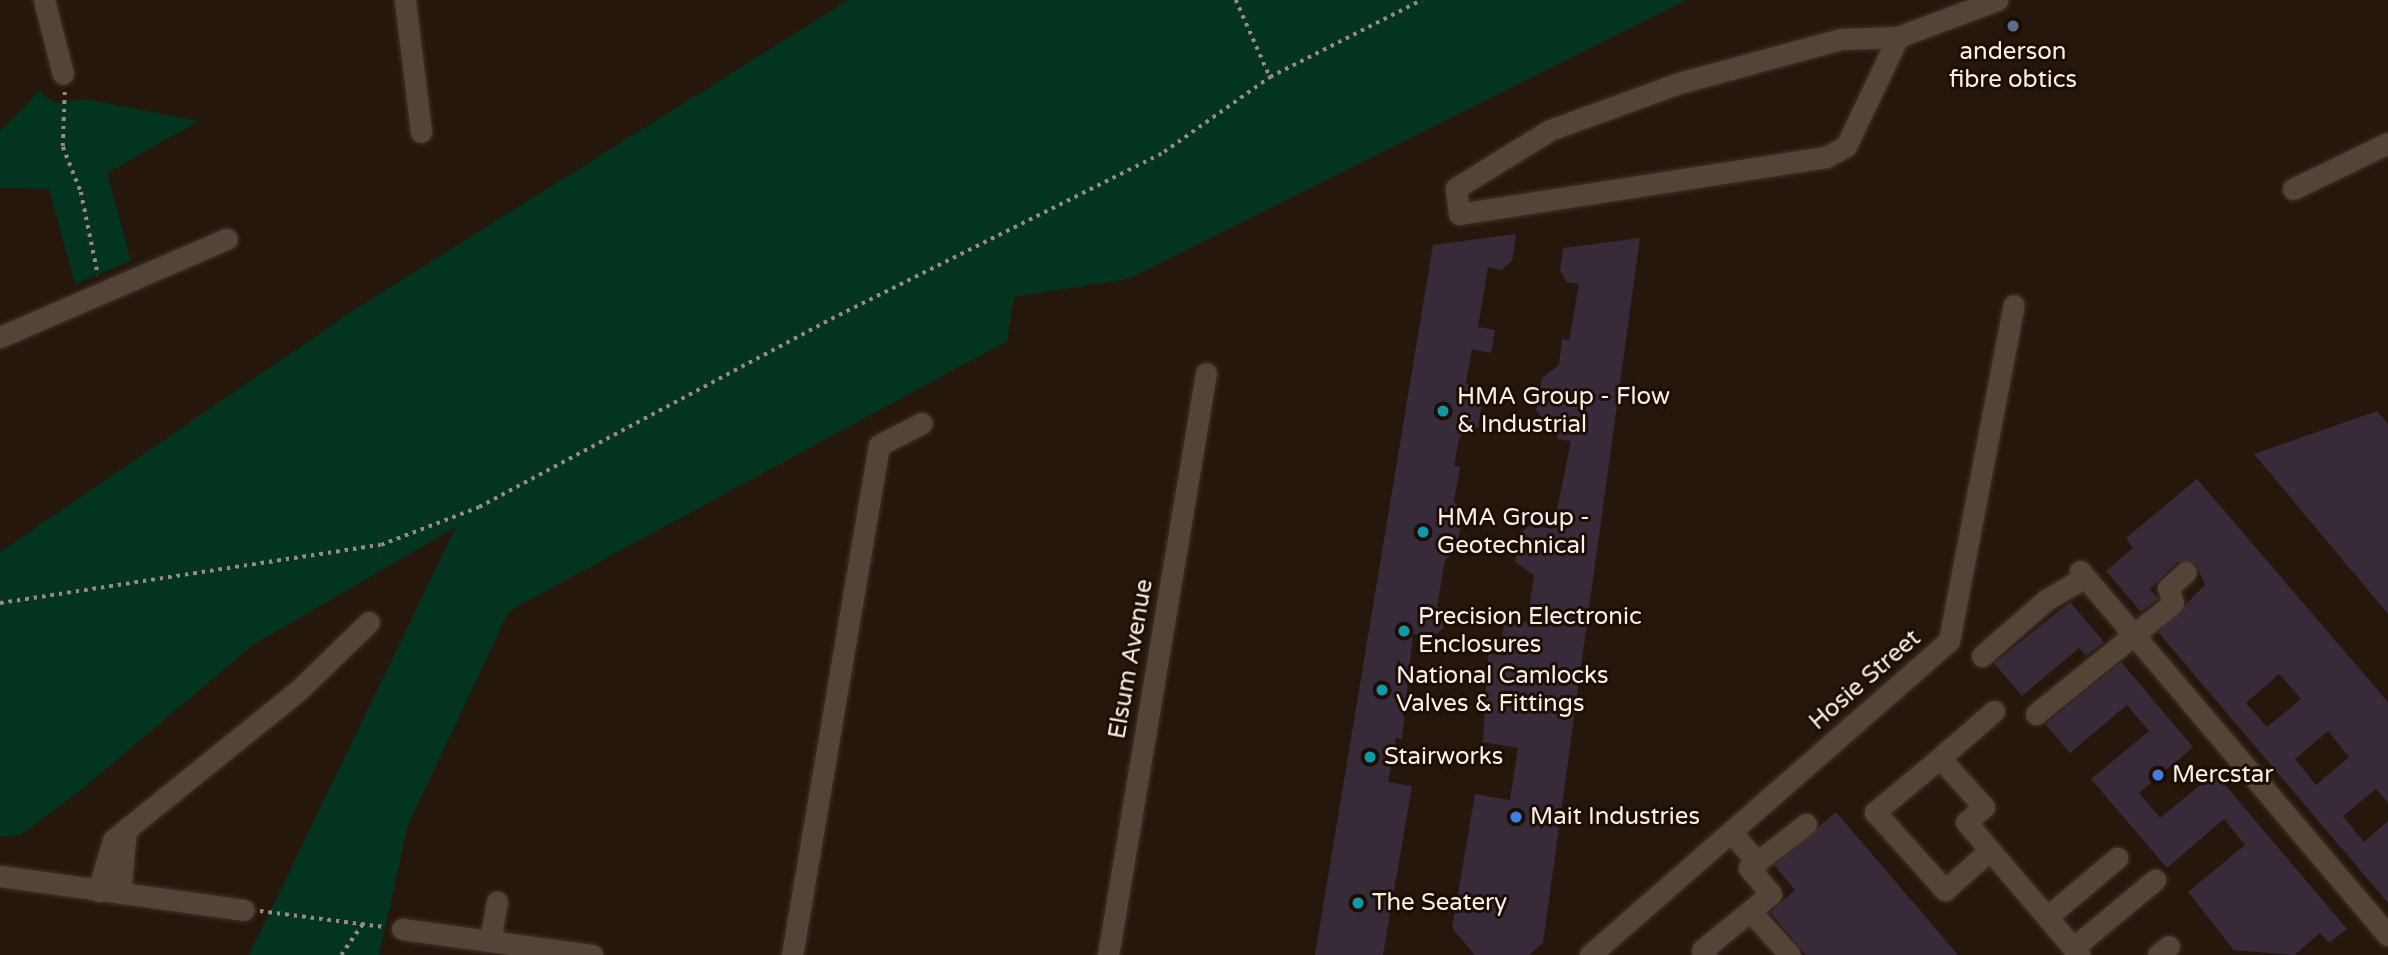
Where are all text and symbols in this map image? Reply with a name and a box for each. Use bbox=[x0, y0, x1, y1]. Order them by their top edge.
marker: anderson fibre obtics bbox=[2005, 18, 2021, 34]
place label: anderson fibre obtics bbox=[1949, 38, 2077, 94]
place label: HMA Group - Flow & Industrial bbox=[1457, 383, 1670, 439]
marker: HMA Group - Flow & Industrial bbox=[1435, 403, 1451, 419]
place label: HMA Group - Geotechnical bbox=[1437, 504, 1590, 560]
marker: HMA Group - Geotechnical bbox=[1415, 524, 1431, 540]
street label: Elsum Avenue bbox=[1103, 577, 1159, 741]
place label: Precision Electronic Enclosures bbox=[1418, 603, 1642, 659]
marker: Precision Electronic Enclosures bbox=[1396, 623, 1412, 639]
street label: Hosie Street bbox=[1803, 624, 1927, 736]
place label: National Camlocks Valves & Fittings bbox=[1396, 662, 1609, 718]
marker: National Camlocks Valves & Fittings bbox=[1374, 682, 1390, 698]
place label: Stairworks bbox=[1384, 743, 1503, 771]
marker: Stairworks bbox=[1362, 749, 1378, 765]
place label: Mercstar bbox=[2172, 761, 2273, 789]
marker: Mercstar bbox=[2150, 767, 2166, 783]
place label: Mait Industries bbox=[1530, 803, 1700, 831]
marker: Mait Industries bbox=[1508, 809, 1524, 825]
place label: The Seatery bbox=[1372, 889, 1507, 917]
marker: The Seatery bbox=[1350, 895, 1366, 911]

